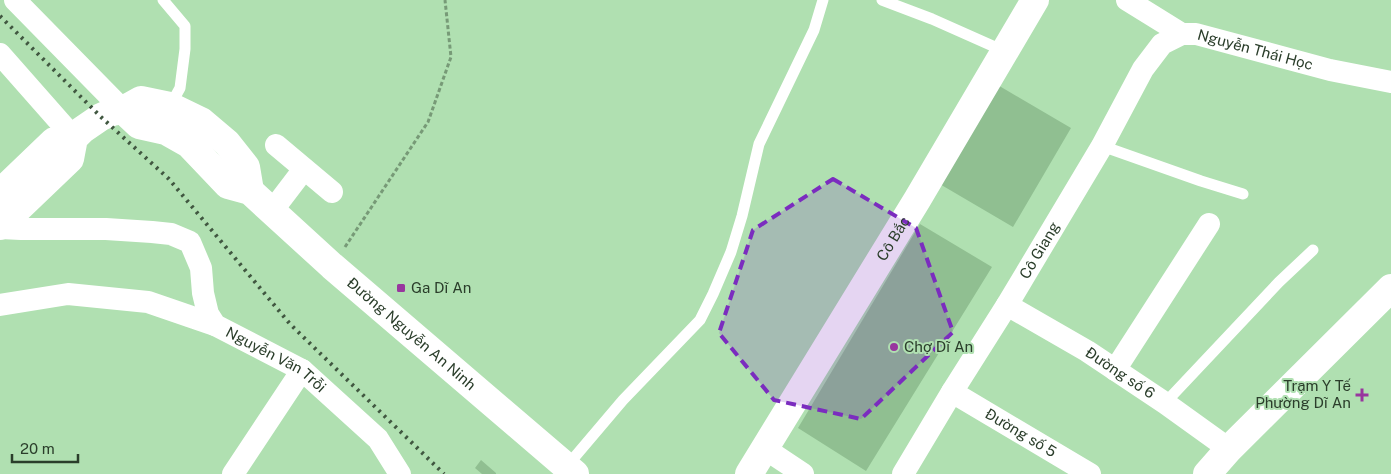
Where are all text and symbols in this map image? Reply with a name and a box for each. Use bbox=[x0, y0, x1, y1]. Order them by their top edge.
street label: Nguyễn Thái Học bbox=[1196, 26, 1315, 73]
street label: Cô Bắc bbox=[873, 213, 913, 264]
street label: Cô Giang bbox=[1016, 219, 1063, 282]
street label: Đường Nguyễn An Ninh bbox=[344, 274, 479, 393]
place label: Ga Dĩ An bbox=[411, 279, 471, 296]
marker: Ga Dĩ An bbox=[395, 282, 407, 294]
street label: Nguyễn Văn Trỗi bbox=[223, 323, 330, 396]
place label: Chợ Dĩ An bbox=[904, 338, 973, 355]
marker: Chợ Dĩ An bbox=[888, 341, 900, 353]
street label: Đường số 6 bbox=[1082, 343, 1158, 402]
place label: Trạm Y Tế Phường Dĩ An bbox=[1255, 377, 1351, 411]
marker: Trạm Y Tế Phường Dĩ An bbox=[1355, 388, 1369, 402]
street label: Đường số 5 bbox=[982, 405, 1060, 460]
scale bar bbox=[12, 432, 79, 464]
text: 20 m bbox=[20, 440, 55, 457]

